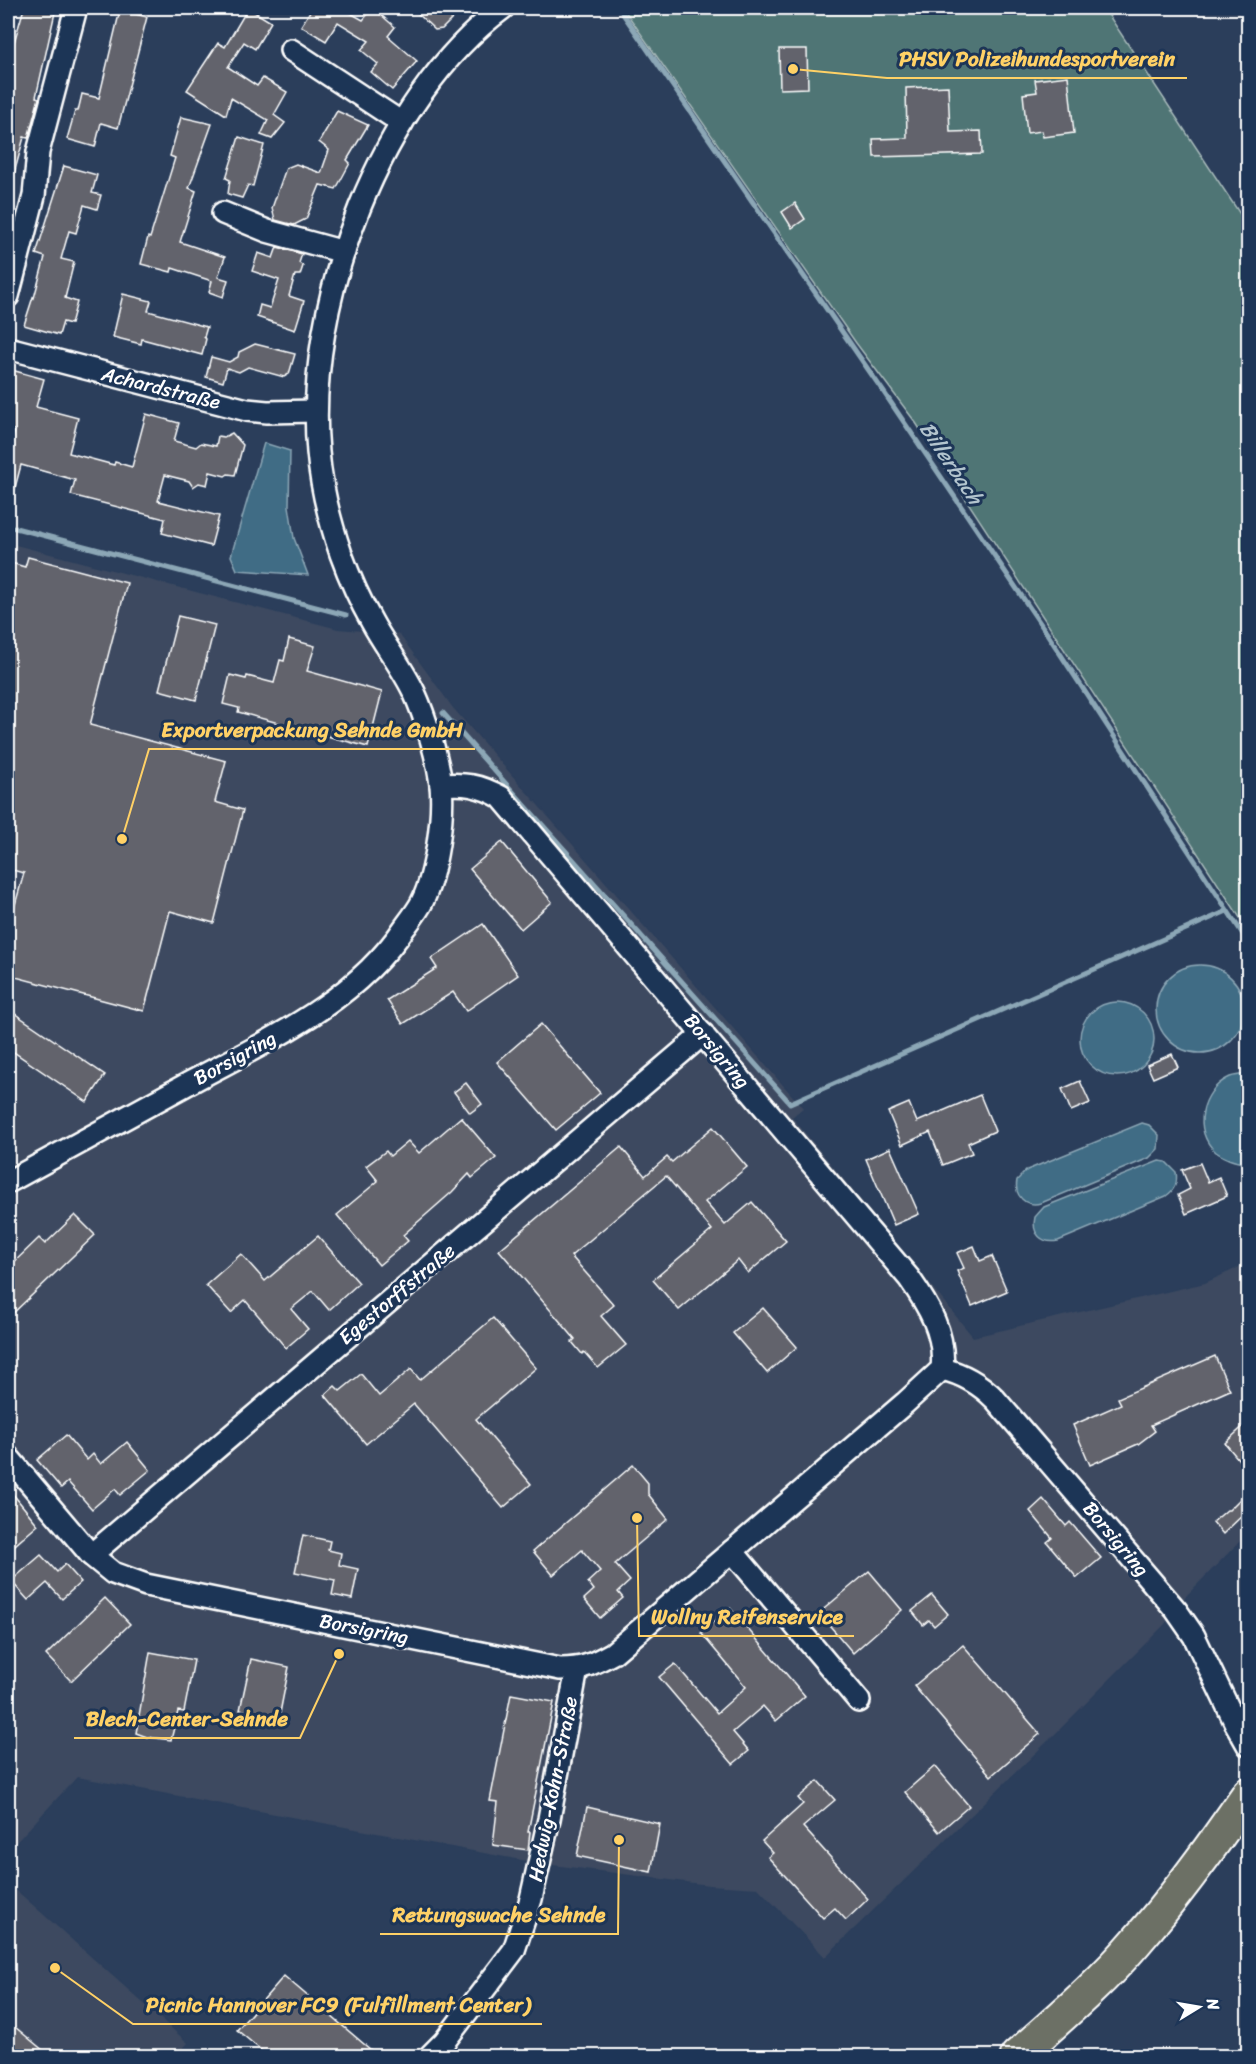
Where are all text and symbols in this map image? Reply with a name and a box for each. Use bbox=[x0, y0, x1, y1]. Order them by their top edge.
callout: PHSV Polizeihundesportverein bbox=[887, 39, 1187, 78]
text: PHSV Polizeihundesportverein bbox=[899, 40, 1176, 78]
street label: Achardstraße bbox=[97, 356, 224, 420]
water label: Billerbach bbox=[909, 413, 994, 514]
callout: Exportverpackung Sehnde GmbH bbox=[149, 710, 475, 749]
text: Exportverpackung Sehnde GmbH bbox=[161, 711, 464, 749]
street label: Borsigring bbox=[675, 1005, 759, 1097]
street label: Borsigring bbox=[187, 1021, 283, 1095]
street label: Egestorffstraße bbox=[330, 1234, 464, 1354]
street label: Borsigring bbox=[1074, 1493, 1158, 1585]
callout: Wollny Reifenservice bbox=[639, 1597, 854, 1636]
text: Wollny Reifenservice bbox=[651, 1598, 844, 1636]
street label: Borsigring bbox=[316, 1603, 412, 1655]
street label: Hedwig-Kohn-Straße bbox=[518, 1693, 588, 1885]
callout: Blech-Center-Sehnde bbox=[74, 1699, 300, 1738]
text: Blech-Center-Sehnde bbox=[86, 1700, 288, 1738]
callout: Rettungswache Sehnde bbox=[380, 1895, 618, 1934]
text: Rettungswache Sehnde bbox=[392, 1896, 606, 1934]
north arrow bbox=[1169, 1977, 1229, 2037]
callout: Picnic Hannover FC9 (Fulfillment Center) bbox=[133, 1985, 542, 2024]
text: Picnic Hannover FC9 (Fulfillment Center) bbox=[146, 1986, 532, 2024]
text: N bbox=[1198, 1995, 1229, 2013]

